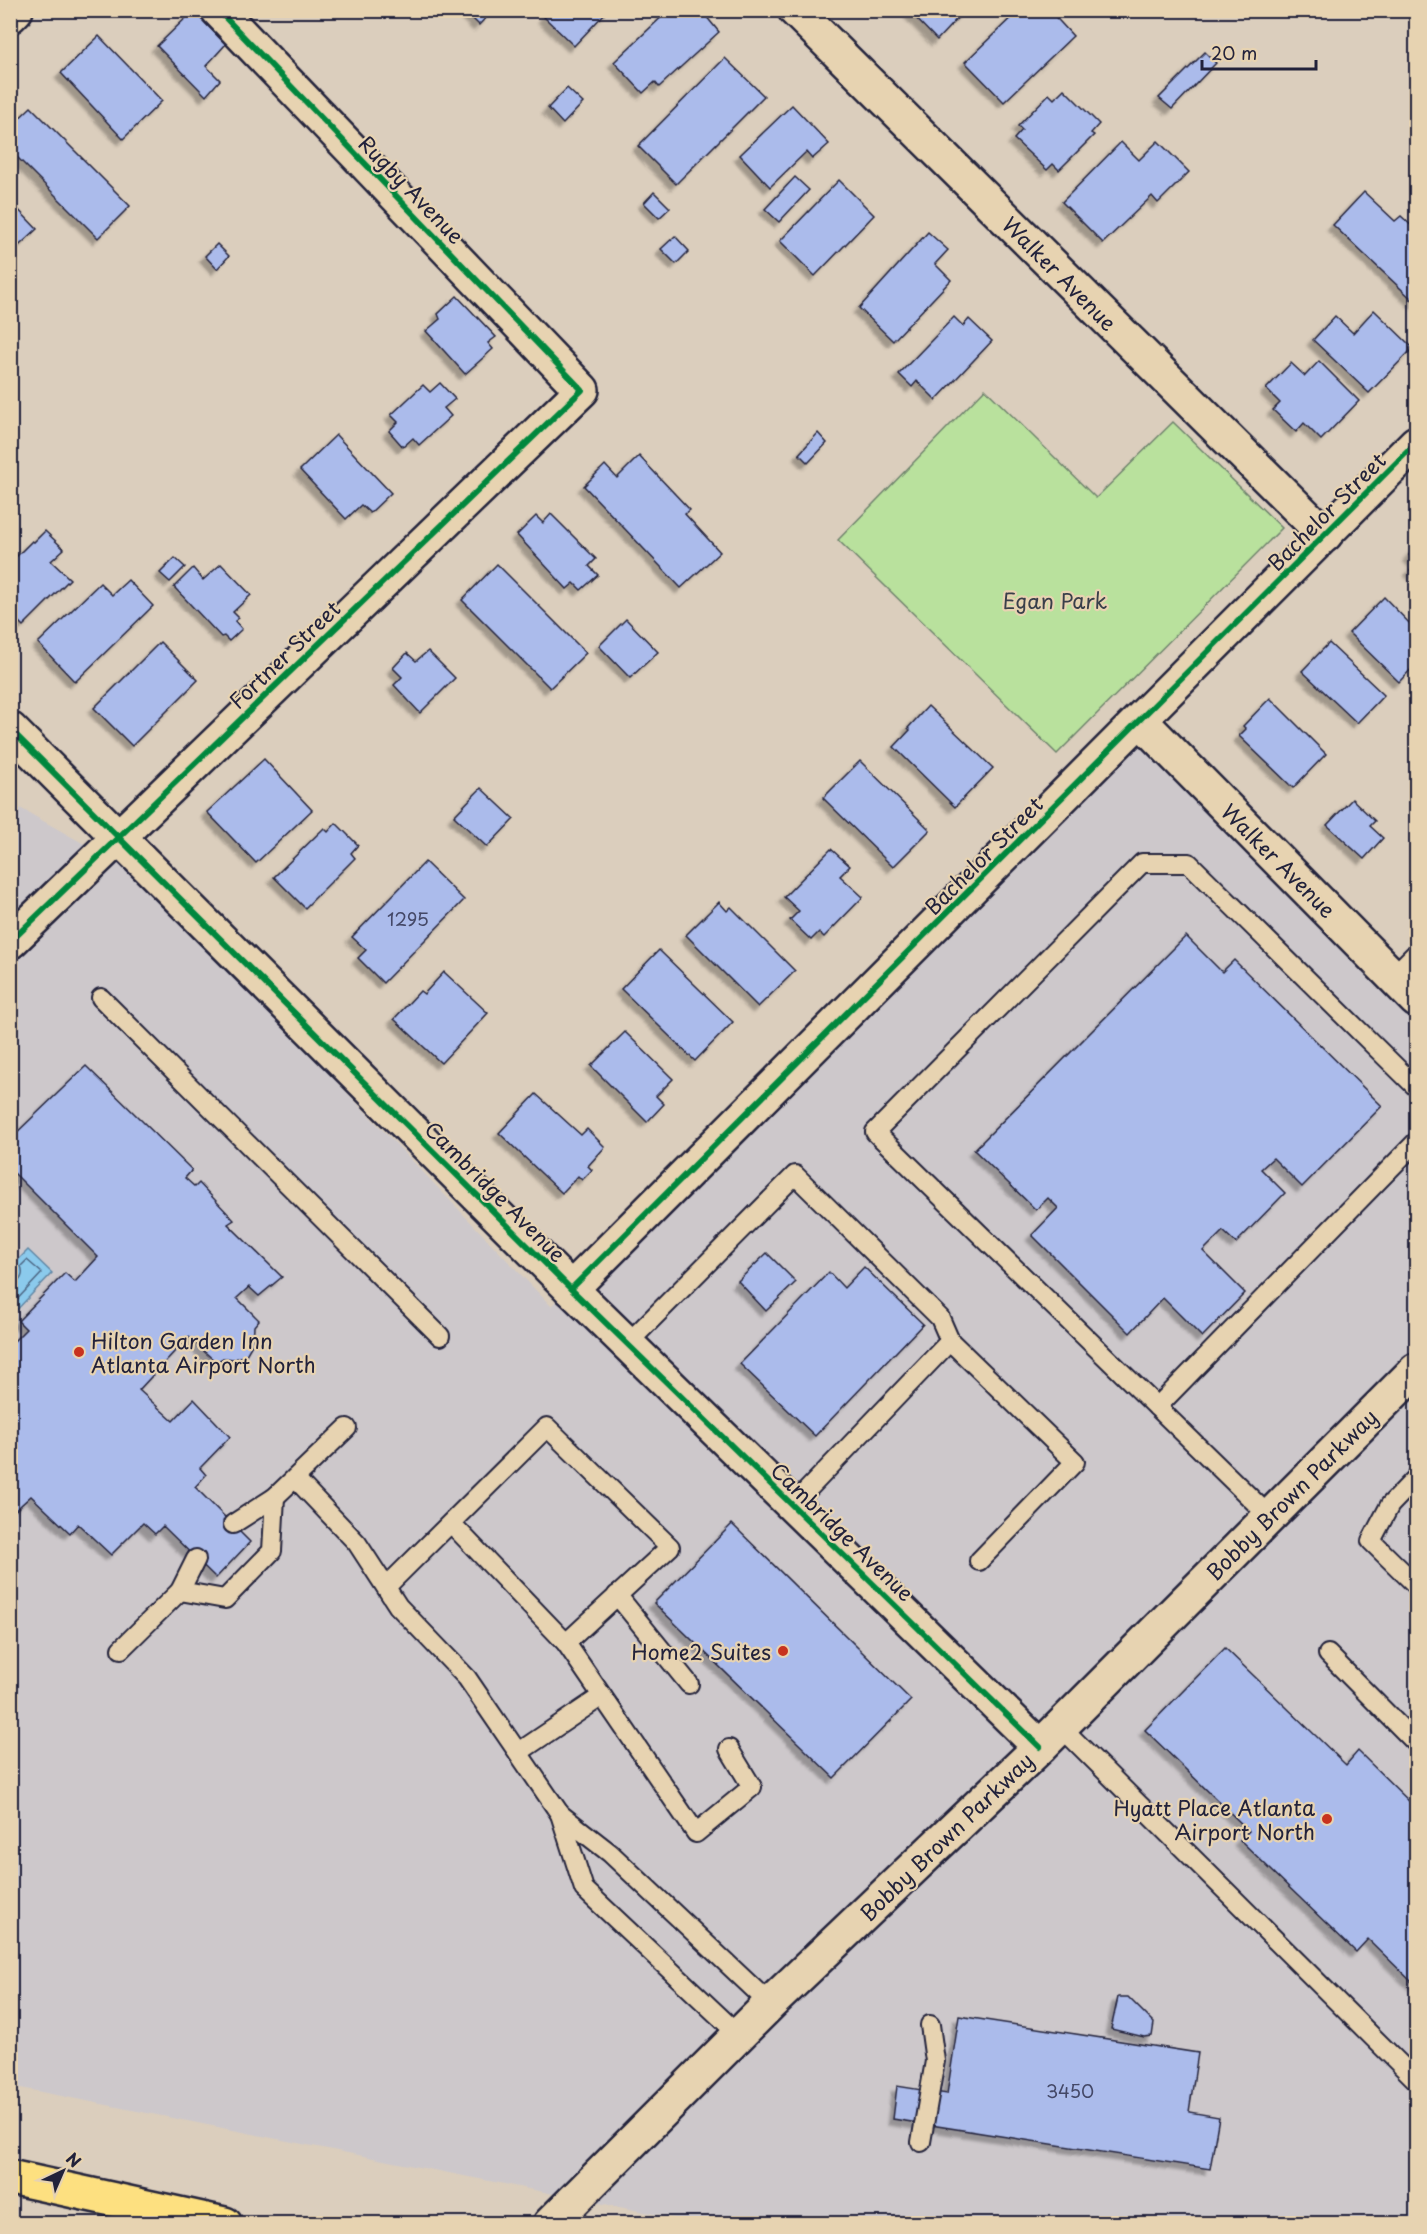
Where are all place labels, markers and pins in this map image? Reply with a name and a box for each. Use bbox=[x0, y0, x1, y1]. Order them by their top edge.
place label: Hilton Garden Inn Atlanta Airport North bbox=[91, 1324, 316, 1380]
marker: Hilton Garden Inn Atlanta Airport North bbox=[72, 1345, 86, 1359]
place label: Home2 Suites bbox=[631, 1635, 771, 1667]
marker: Home2 Suites bbox=[776, 1644, 790, 1658]
place label: Hyatt Place Atlanta Airport North bbox=[1113, 1791, 1315, 1847]
marker: Hyatt Place Atlanta Airport North bbox=[1320, 1812, 1334, 1826]

